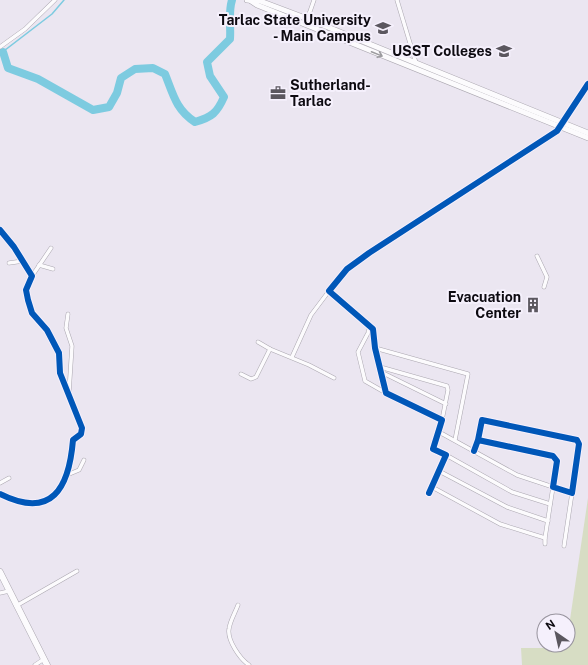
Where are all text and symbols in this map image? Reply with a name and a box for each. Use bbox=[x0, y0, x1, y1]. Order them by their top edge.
place label: Tarlac State University - Main Campus bbox=[219, 12, 371, 44]
school or university icon: Tarlac State University - Main Campus bbox=[374, 19, 392, 37]
school or university icon: USST Colleges bbox=[495, 42, 513, 60]
place label: USST Colleges bbox=[392, 43, 492, 59]
one-way arrow bbox=[371, 51, 383, 58]
place label: Sutherland- Tarlac bbox=[290, 77, 371, 109]
office icon: Sutherland- Tarlac bbox=[269, 84, 287, 102]
place label: Evacuation Center bbox=[448, 289, 521, 321]
building icon: Evacuation Center bbox=[524, 296, 542, 314]
north arrow bbox=[536, 613, 576, 653]
text: N bbox=[543, 617, 557, 632]

